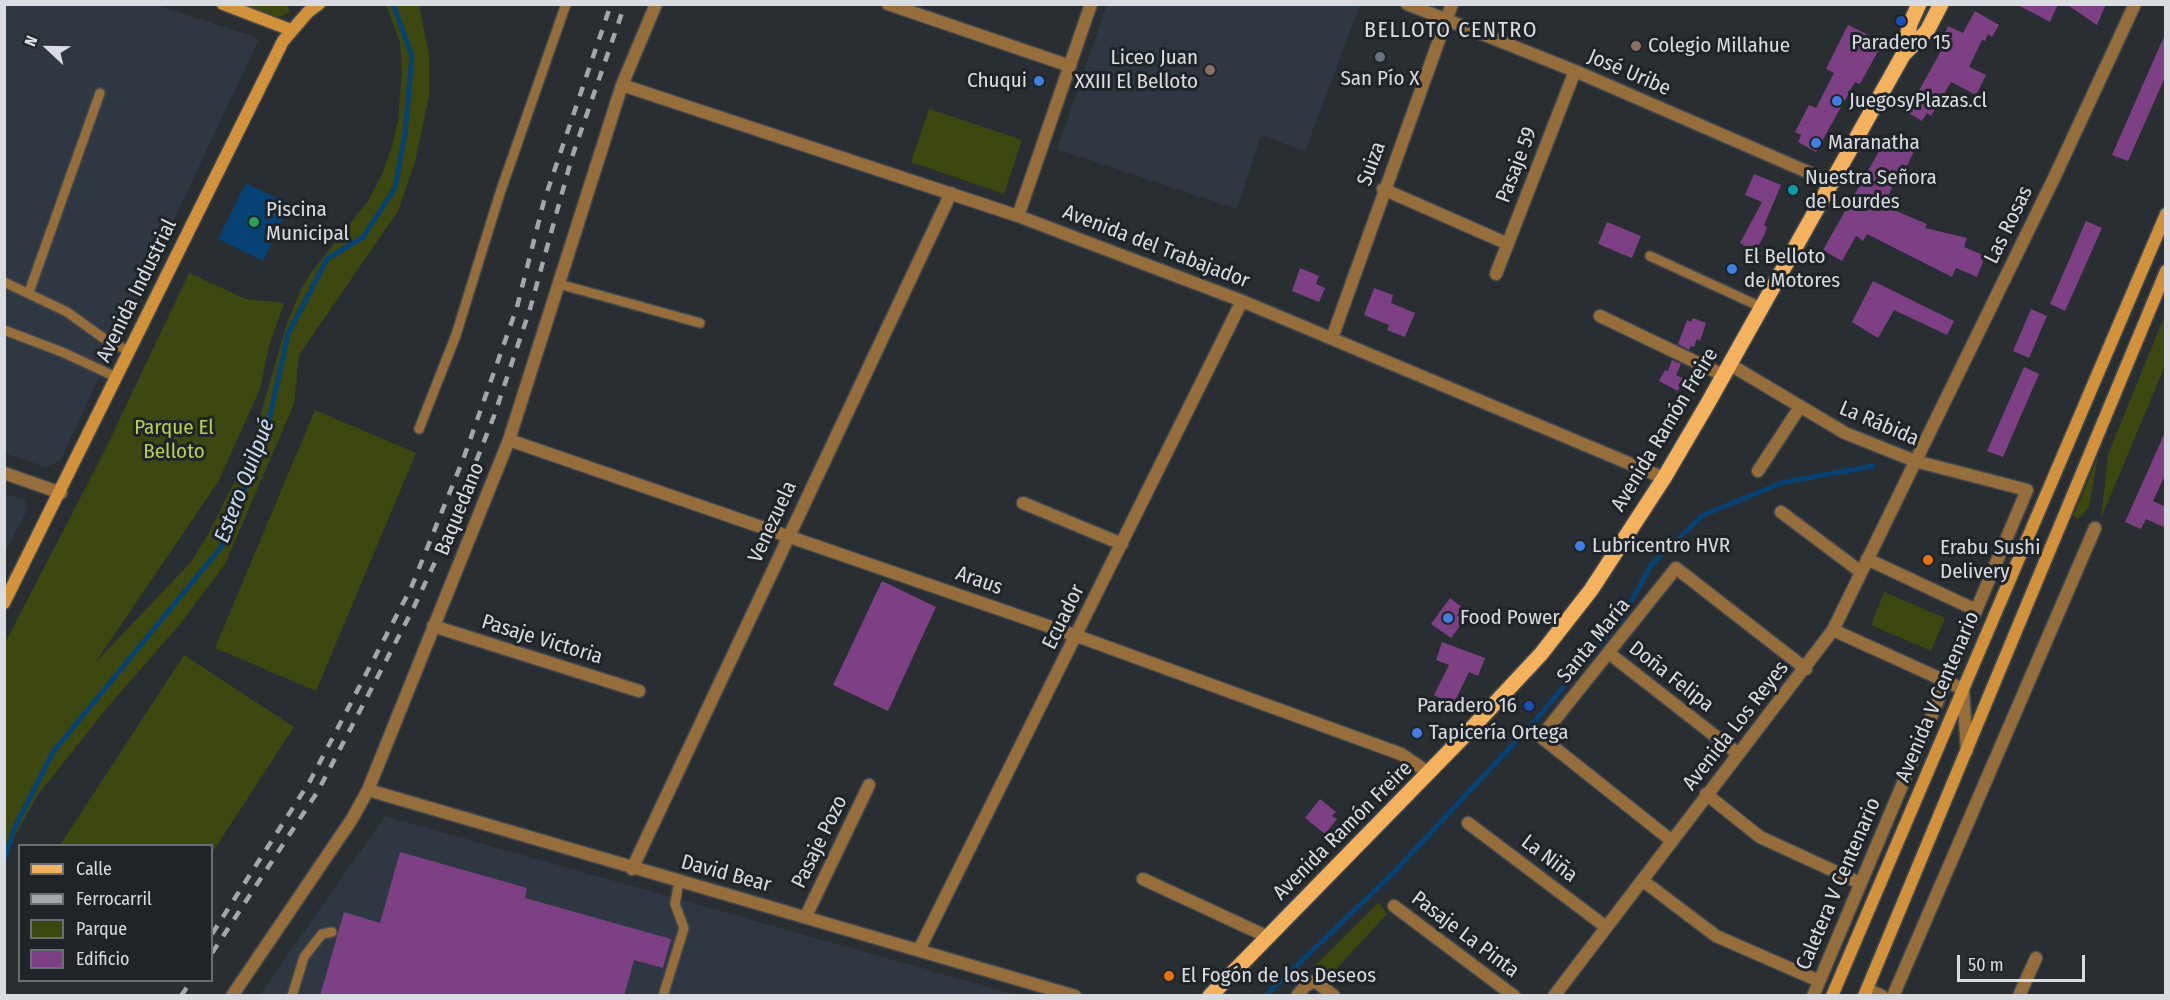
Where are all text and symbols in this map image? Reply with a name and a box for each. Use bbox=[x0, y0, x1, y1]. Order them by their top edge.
marker: Paradero 15 bbox=[1894, 14, 1908, 28]
north arrow bbox=[18, 18, 78, 78]
district label: BELLOTO CENTRO bbox=[1364, 18, 1538, 44]
place label: Paradero 15 bbox=[1851, 30, 1951, 56]
text: N bbox=[20, 33, 41, 49]
place label: Colegio Millahue bbox=[1648, 33, 1790, 59]
marker: Colegio Millahue bbox=[1629, 39, 1643, 53]
street label: José Uribe bbox=[1584, 44, 1674, 102]
place label: Liceo Juan XXIII El Belloto bbox=[1074, 45, 1198, 95]
marker: San Pío X bbox=[1373, 50, 1387, 64]
marker: Liceo Juan XXIII El Belloto bbox=[1203, 63, 1217, 77]
place label: San Pío X bbox=[1340, 66, 1420, 92]
place label: Chuqui bbox=[967, 68, 1027, 94]
marker: Chuqui bbox=[1032, 74, 1046, 88]
place label: JuegosyPlazas.cl bbox=[1849, 88, 1987, 114]
marker: JuegosyPlazas.cl bbox=[1830, 94, 1844, 108]
street label: Pasaje 59 bbox=[1491, 124, 1543, 206]
place label: Maranatha bbox=[1828, 130, 1920, 156]
marker: Maranatha bbox=[1809, 136, 1823, 150]
street label: Suiza bbox=[1352, 139, 1392, 189]
place label: Nuestra Señora de Lourdes bbox=[1805, 165, 1937, 215]
street label: Las Rosas bbox=[1979, 182, 2039, 268]
marker: Nuestra Señora de Lourdes bbox=[1786, 183, 1800, 197]
place label: Piscina Municipal bbox=[266, 197, 349, 247]
street label: Avenida del Trabajador bbox=[1059, 200, 1253, 294]
street label: Avenida Industrial bbox=[91, 215, 183, 367]
marker: Piscina Municipal bbox=[247, 215, 261, 229]
place label: El Belloto de Motores bbox=[1744, 244, 1840, 294]
marker: El Belloto de Motores bbox=[1725, 262, 1739, 276]
street label: Avenida Ramón Freire bbox=[1606, 344, 1724, 516]
street label: La Rábida bbox=[1835, 396, 1923, 452]
park label: Parque El Belloto bbox=[134, 415, 214, 465]
water label: Estero Quilpué bbox=[209, 415, 281, 547]
street label: Baquedano bbox=[430, 459, 490, 559]
street label: Venezuela bbox=[743, 477, 803, 567]
place label: Lubricentro HVR bbox=[1592, 533, 1730, 559]
place label: Erabu Sushi Delivery bbox=[1940, 535, 2040, 585]
marker: Lubricentro HVR bbox=[1573, 539, 1587, 553]
marker: Erabu Sushi Delivery bbox=[1921, 553, 1935, 567]
street label: Araus bbox=[952, 561, 1006, 601]
street label: Ecuador bbox=[1038, 580, 1090, 654]
street label: Santa María bbox=[1552, 593, 1636, 689]
place label: Food Power bbox=[1460, 605, 1560, 631]
street label: Avenida V Centenario bbox=[1891, 608, 1985, 786]
street label: Pasaje Victoria bbox=[479, 610, 605, 670]
marker: Food Power bbox=[1441, 611, 1455, 625]
street label: Doña Felipa bbox=[1624, 636, 1718, 718]
street label: Avenida Los Reyes bbox=[1678, 656, 1794, 796]
place label: Paradero 16 bbox=[1417, 693, 1517, 719]
marker: Paradero 16 bbox=[1522, 699, 1536, 713]
place label: Tapicería Ortega bbox=[1429, 720, 1568, 746]
marker: Tapicería Ortega bbox=[1410, 726, 1424, 740]
street label: Avenida Ramón Freire bbox=[1268, 756, 1418, 906]
street label: Pasaje Pozo bbox=[787, 792, 853, 892]
street label: Caletera V Centenario bbox=[1791, 794, 1887, 974]
street label: La Niña bbox=[1516, 830, 1582, 888]
legend bbox=[18, 844, 213, 982]
street label: David Bear bbox=[678, 850, 774, 898]
text: Calle bbox=[76, 858, 112, 880]
street label: Pasaje La Pinta bbox=[1406, 886, 1524, 984]
text: Ferrocarril bbox=[76, 888, 152, 910]
text: Parque bbox=[76, 918, 127, 940]
scale bar bbox=[1960, 943, 2088, 981]
text: Edificio bbox=[76, 948, 129, 970]
text: 50 m bbox=[1968, 954, 2004, 976]
place label: El Fogón de los Deseos bbox=[1181, 963, 1376, 989]
marker: El Fogón de los Deseos bbox=[1162, 969, 1176, 983]

